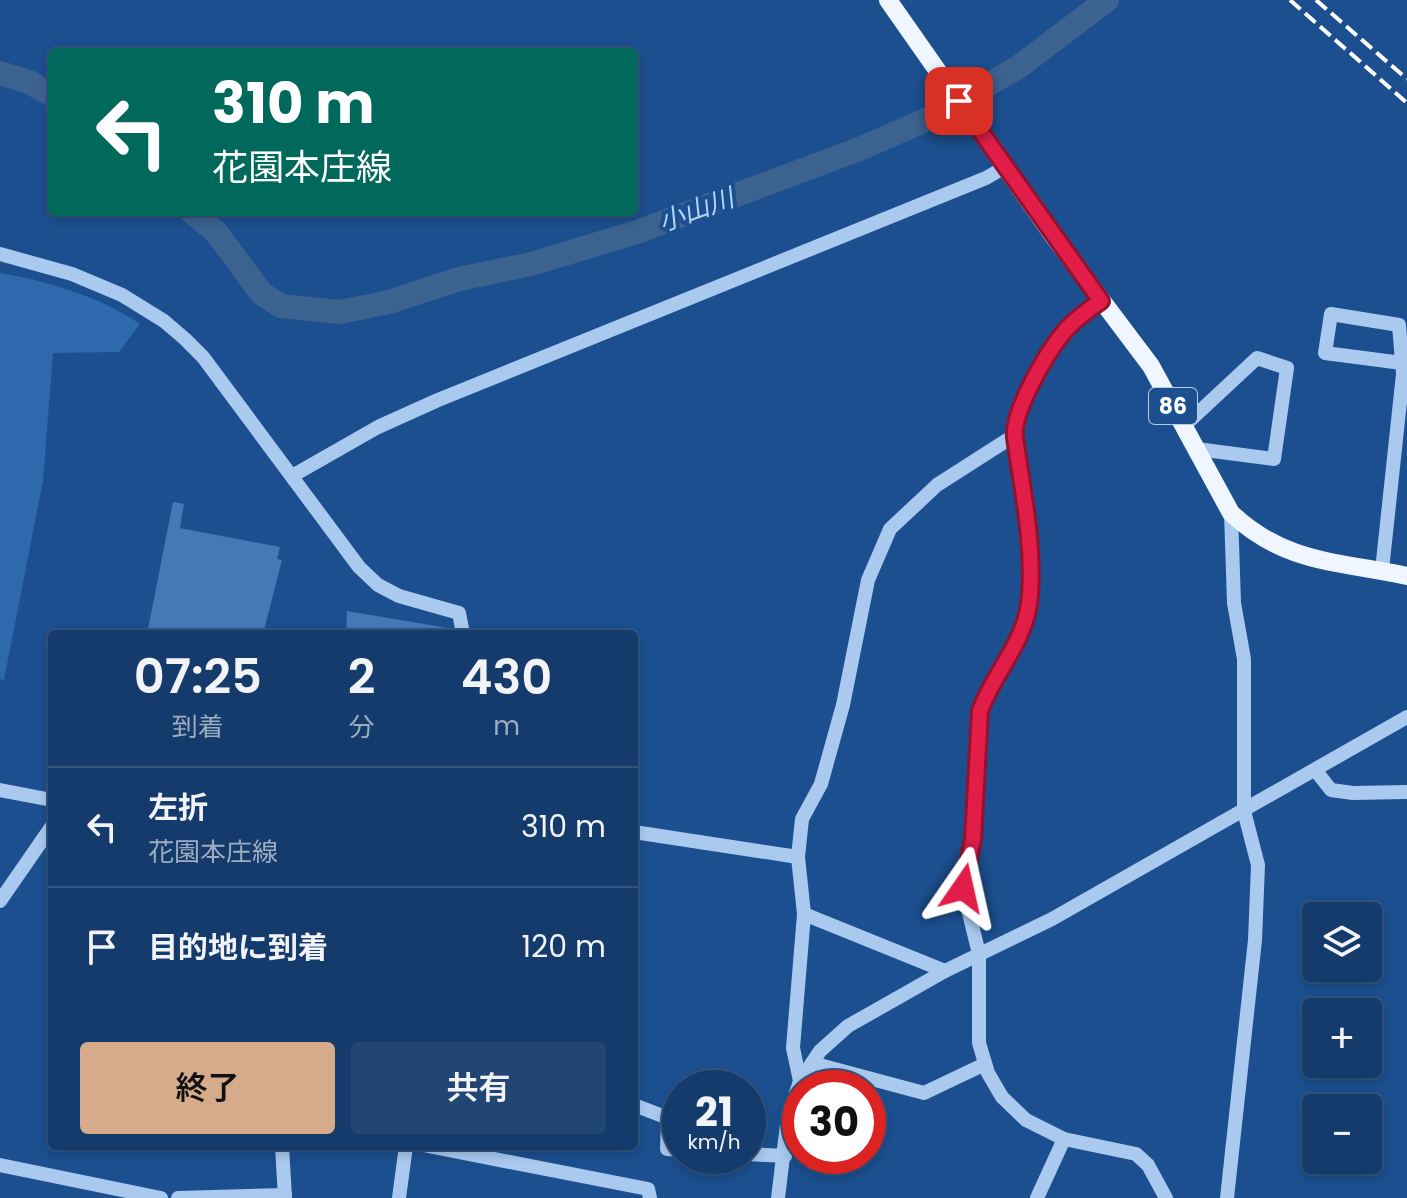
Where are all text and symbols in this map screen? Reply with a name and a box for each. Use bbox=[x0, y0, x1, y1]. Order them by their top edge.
text: 310 m bbox=[212, 64, 375, 143]
pin bbox=[925, 67, 993, 135]
icon: arrive bbox=[937, 79, 981, 123]
icon: left bbox=[80, 80, 184, 184]
text: 花園本庄線 bbox=[212, 142, 392, 193]
water label: 小山川 bbox=[653, 179, 742, 240]
road number: 86 bbox=[1149, 388, 1197, 424]
text: 07:25 bbox=[134, 643, 262, 710]
text: 2 bbox=[348, 643, 375, 710]
text: 430 bbox=[461, 644, 552, 711]
text: m bbox=[493, 708, 520, 744]
text: 到着 bbox=[172, 709, 224, 745]
text: 分 bbox=[348, 709, 374, 745]
text: 左折 bbox=[148, 786, 208, 829]
icon: left bbox=[80, 805, 124, 849]
text: 310 m bbox=[521, 805, 606, 848]
text: 花園本庄線 bbox=[148, 834, 278, 870]
position arrow bbox=[921, 846, 1005, 930]
map controls bbox=[1302, 902, 1382, 1174]
button: layers bbox=[1302, 902, 1382, 982]
icon: arrive bbox=[80, 925, 124, 969]
text: 120 m bbox=[521, 925, 606, 968]
text: 目的地に到着 bbox=[148, 926, 328, 969]
button: + bbox=[1302, 998, 1382, 1078]
button: 終了 bbox=[80, 1042, 335, 1134]
button: 共有 bbox=[351, 1042, 606, 1134]
speed limit sign: 30 bbox=[782, 1070, 886, 1174]
text: 21 bbox=[695, 1084, 733, 1140]
button: − bbox=[1302, 1094, 1382, 1174]
text: km/h bbox=[687, 1128, 741, 1156]

